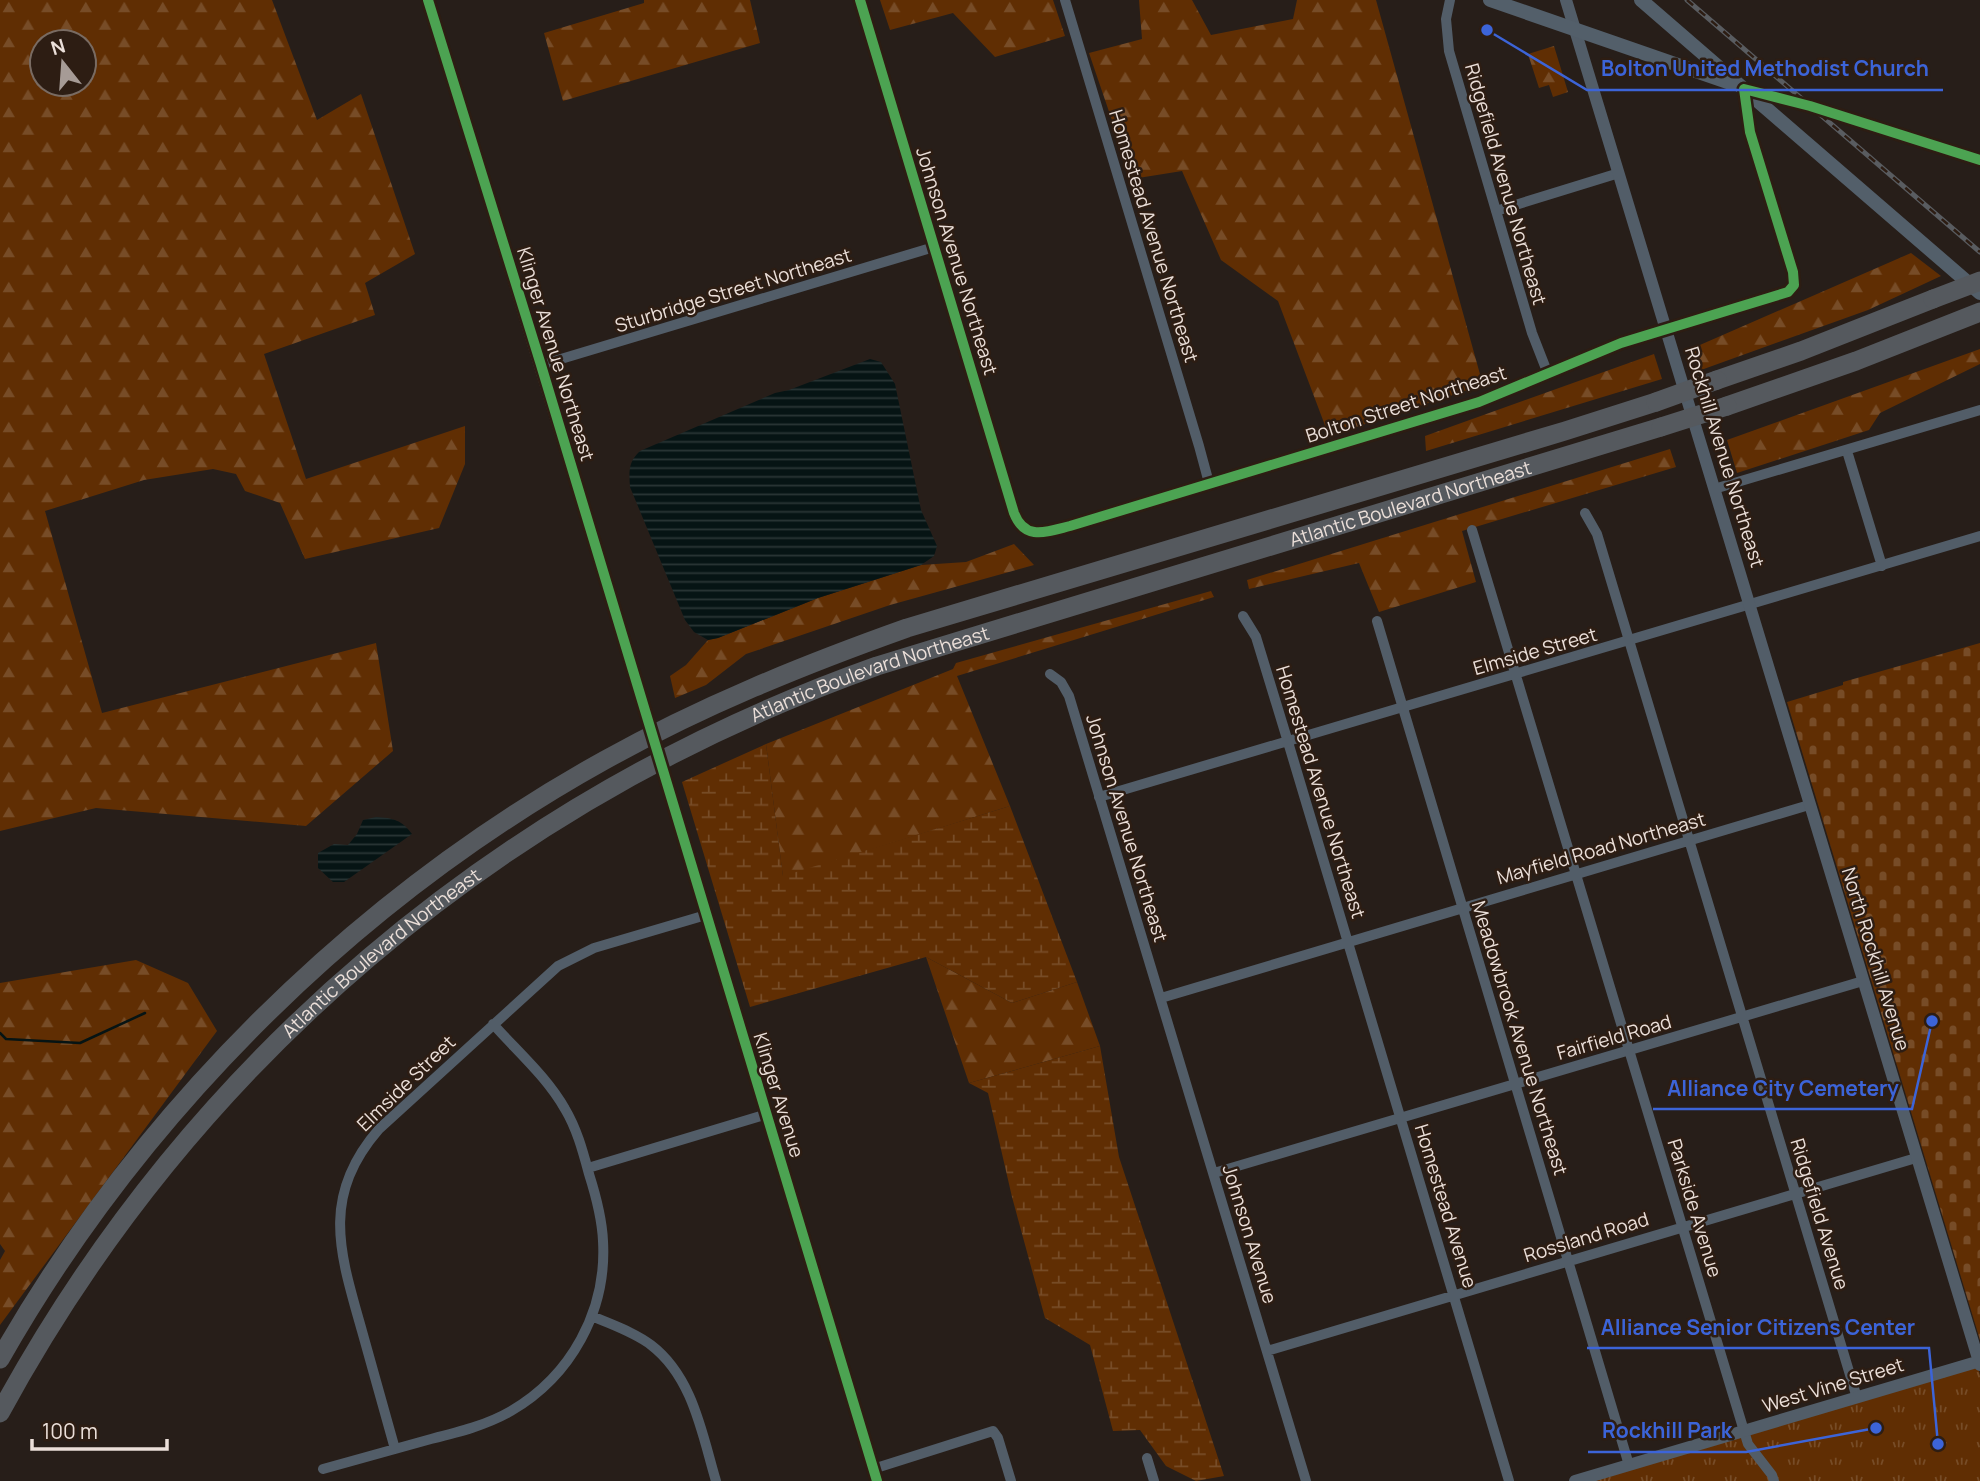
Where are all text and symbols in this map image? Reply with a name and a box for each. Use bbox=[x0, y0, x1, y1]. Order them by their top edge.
north arrow bbox=[28, 28, 98, 98]
text: N bbox=[48, 32, 68, 61]
callout: Bolton United Methodist Church bbox=[1587, 48, 1943, 90]
text: Bolton United Methodist Church bbox=[1601, 54, 1929, 82]
street label: Ridgefield Avenue Northeast bbox=[1459, 60, 1553, 308]
street label: Homestead Avenue Northeast bbox=[1103, 106, 1205, 366]
street label: Johnson Avenue Northeast bbox=[910, 144, 1004, 378]
street label: Sturbridge Street Northeast bbox=[612, 242, 854, 338]
street label: Klinger Avenue Northeast bbox=[511, 244, 601, 464]
street label: Rockhill Avenue Northeast bbox=[1679, 343, 1771, 571]
street label: Bolton Street Northeast bbox=[1302, 359, 1510, 449]
street label: Atlantic Boulevard Northeast bbox=[1286, 454, 1535, 553]
street label: Atlantic Boulevard Northeast bbox=[746, 620, 992, 728]
street label: Elmside Street bbox=[1470, 621, 1600, 681]
street label: Homestead Avenue Northeast bbox=[1270, 662, 1372, 922]
street label: Johnson Avenue Northeast bbox=[1080, 711, 1174, 945]
street label: Mayfield Road Northeast bbox=[1494, 806, 1708, 890]
street label: Atlantic Boulevard Northeast bbox=[276, 862, 486, 1043]
street label: North Rockhill Avenue bbox=[1836, 864, 1916, 1054]
street label: Meadowbrook Avenue Northeast bbox=[1466, 898, 1574, 1178]
street label: Fairfield Road bbox=[1554, 1008, 1674, 1066]
street label: Elmside Street bbox=[351, 1029, 461, 1137]
street label: Klinger Avenue bbox=[748, 1029, 810, 1161]
callout: Alliance City Cemetery bbox=[1653, 1067, 1912, 1109]
text: Alliance City Cemetery bbox=[1667, 1074, 1899, 1102]
street label: Homestead Avenue bbox=[1409, 1121, 1483, 1291]
street label: Ridgefield Avenue bbox=[1785, 1135, 1855, 1293]
street label: Parkside Avenue bbox=[1662, 1136, 1728, 1280]
street label: Johnson Avenue bbox=[1217, 1161, 1283, 1307]
street label: Rossland Road bbox=[1520, 1206, 1652, 1268]
callout: Alliance Senior Citizens Center bbox=[1587, 1306, 1929, 1348]
text: Alliance Senior Citizens Center bbox=[1601, 1313, 1915, 1341]
street label: West Vine Street bbox=[1759, 1351, 1907, 1419]
scale bar bbox=[32, 1408, 166, 1452]
callout: Rockhill Park bbox=[1588, 1410, 1746, 1452]
text: Rockhill Park bbox=[1602, 1416, 1733, 1444]
text: 100 m bbox=[42, 1417, 98, 1445]

